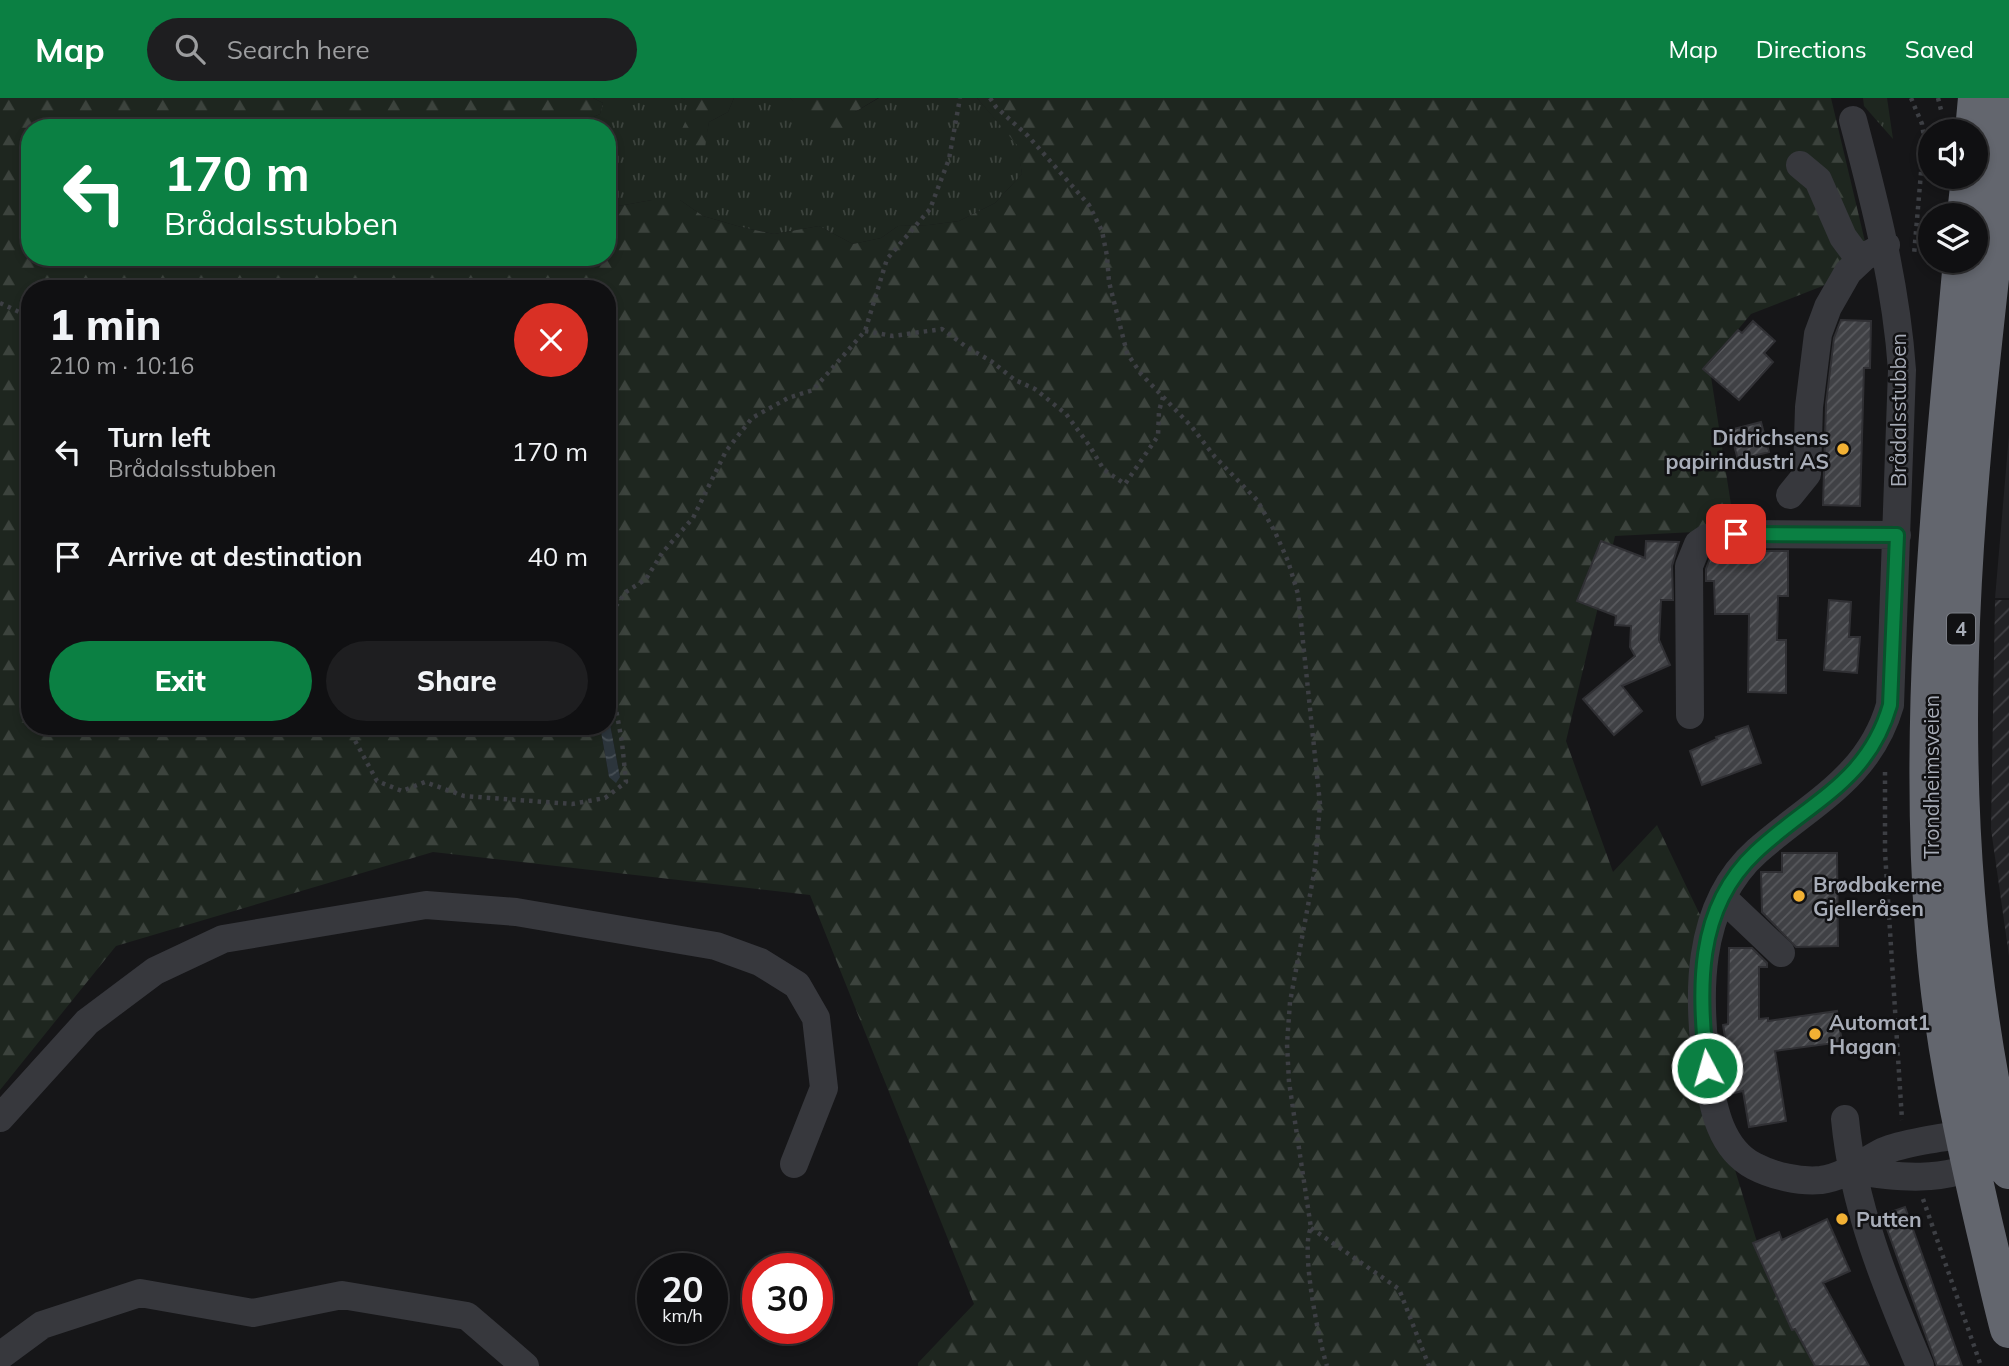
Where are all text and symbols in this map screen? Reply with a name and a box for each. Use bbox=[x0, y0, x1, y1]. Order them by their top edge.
search box bbox=[147, 18, 637, 81]
text: Map bbox=[35, 29, 105, 70]
icon: search bbox=[171, 30, 209, 68]
text: Search here bbox=[227, 33, 370, 66]
text: Map bbox=[1668, 34, 1718, 64]
text: Directions bbox=[1756, 34, 1867, 64]
text: Saved bbox=[1905, 34, 1974, 64]
map controls bbox=[1918, 119, 1988, 273]
button: sound bbox=[1918, 119, 1988, 189]
text: 170 m bbox=[164, 142, 310, 203]
icon: left bbox=[49, 147, 140, 238]
text: Brådalsstubben bbox=[164, 203, 398, 243]
button: layers bbox=[1918, 203, 1988, 273]
text: 1 min bbox=[49, 298, 162, 351]
button: close bbox=[514, 303, 588, 377]
street label: Brådalsstubben bbox=[1885, 333, 1911, 487]
text: 210 m · 10:16 bbox=[49, 351, 194, 380]
text: Turn left bbox=[108, 421, 210, 454]
place label: Didrichsens papirindustri AS bbox=[1666, 424, 1829, 474]
icon: left bbox=[49, 433, 87, 471]
text: 170 m bbox=[512, 435, 588, 468]
marker: Didrichsens papirindustri AS bbox=[1835, 441, 1851, 457]
text: Brådalsstubben bbox=[108, 454, 276, 483]
pin bbox=[1706, 504, 1766, 564]
icon: arrive bbox=[1717, 515, 1755, 553]
icon: arrive bbox=[49, 538, 87, 576]
text: Arrive at destination bbox=[108, 540, 363, 573]
text: 40 m bbox=[527, 540, 588, 573]
road number: 4 bbox=[1947, 614, 1975, 644]
button: Exit bbox=[49, 641, 312, 721]
button: Share bbox=[326, 641, 588, 721]
street label: Trondheimsveien bbox=[1918, 695, 1944, 859]
place label: Brødbakerne Gjelleråsen bbox=[1813, 871, 1942, 921]
marker: Brødbakerne Gjelleråsen bbox=[1791, 888, 1807, 904]
place label: Automat1 Hagan bbox=[1829, 1009, 1930, 1059]
marker: Automat1 Hagan bbox=[1807, 1026, 1823, 1042]
position arrow bbox=[1670, 1031, 1744, 1105]
place label: Putten bbox=[1856, 1206, 1922, 1232]
marker: Putten bbox=[1834, 1211, 1850, 1227]
speed limit sign: 30 bbox=[742, 1253, 833, 1344]
text: 20 bbox=[661, 1267, 704, 1311]
text: km/h bbox=[662, 1304, 703, 1327]

